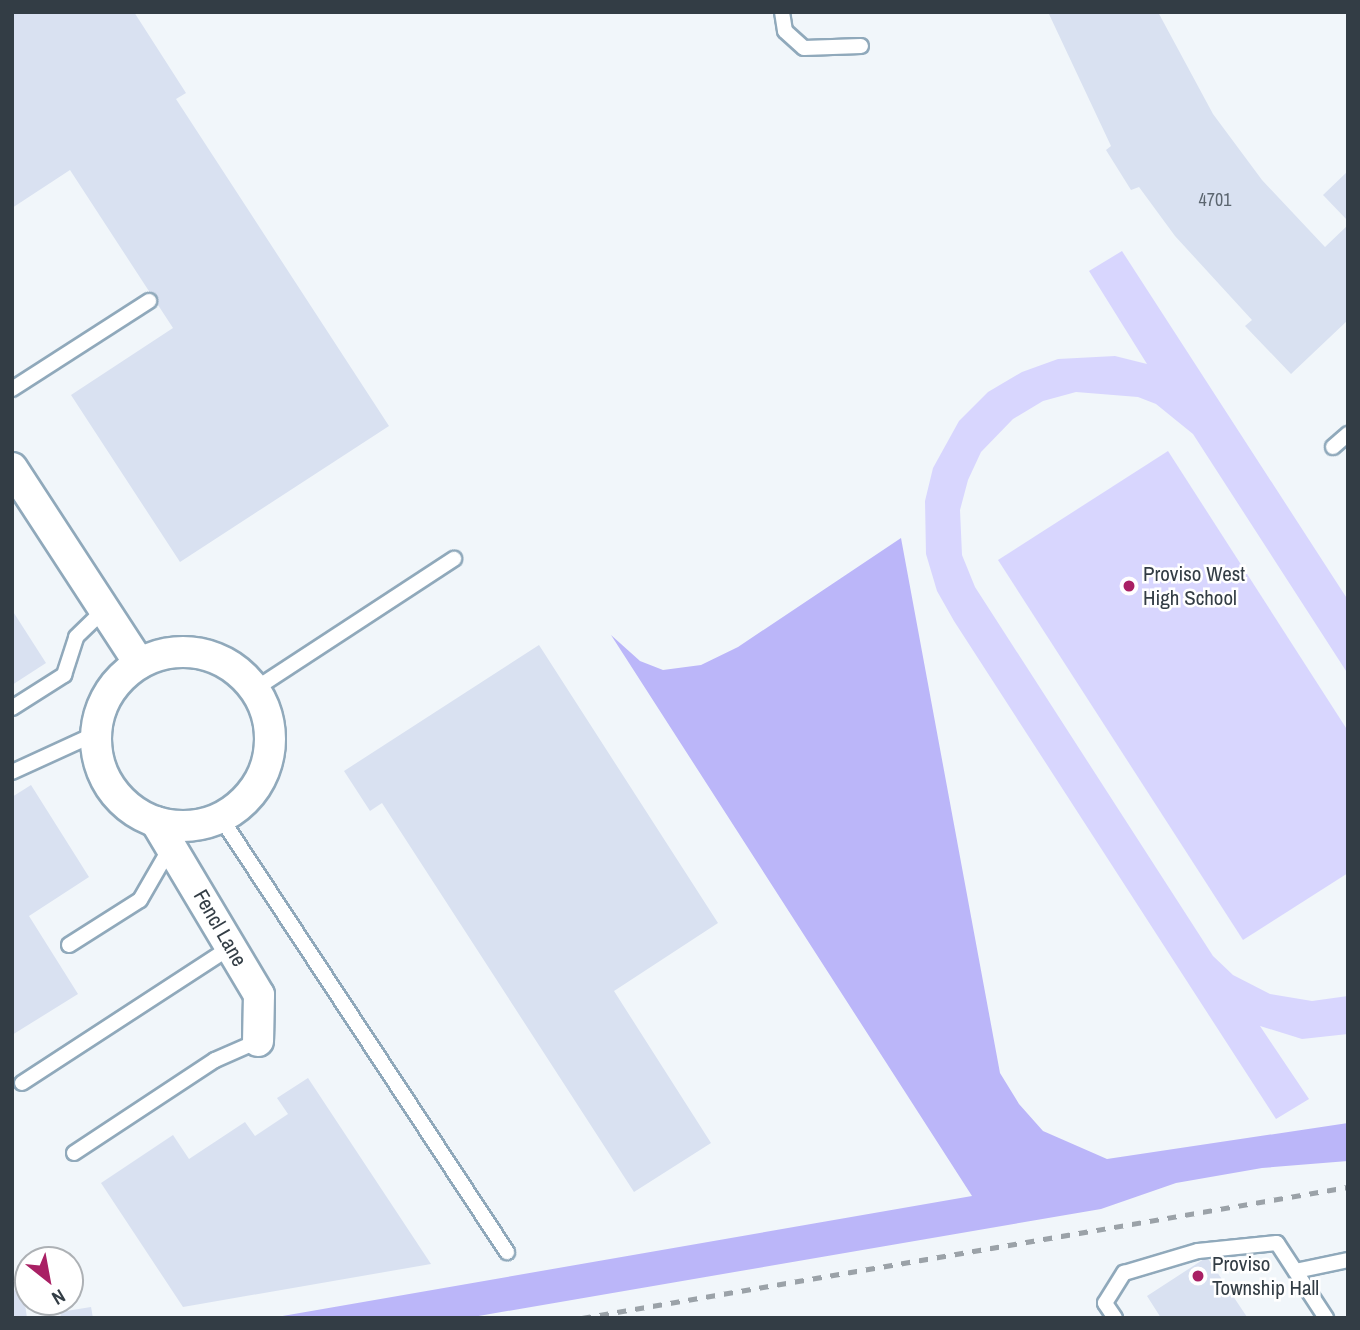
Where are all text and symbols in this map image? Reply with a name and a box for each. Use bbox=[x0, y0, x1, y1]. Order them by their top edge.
house number: 4701 bbox=[1199, 189, 1231, 211]
place label: Proviso West High School bbox=[1143, 561, 1245, 611]
marker: Proviso West High School bbox=[1121, 578, 1137, 594]
street label: Fencl Lane bbox=[188, 885, 252, 971]
north arrow bbox=[14, 1246, 84, 1316]
place label: Proviso Township Hall bbox=[1212, 1251, 1319, 1301]
marker: Proviso Township Hall bbox=[1190, 1268, 1206, 1284]
text: N bbox=[47, 1283, 70, 1311]

